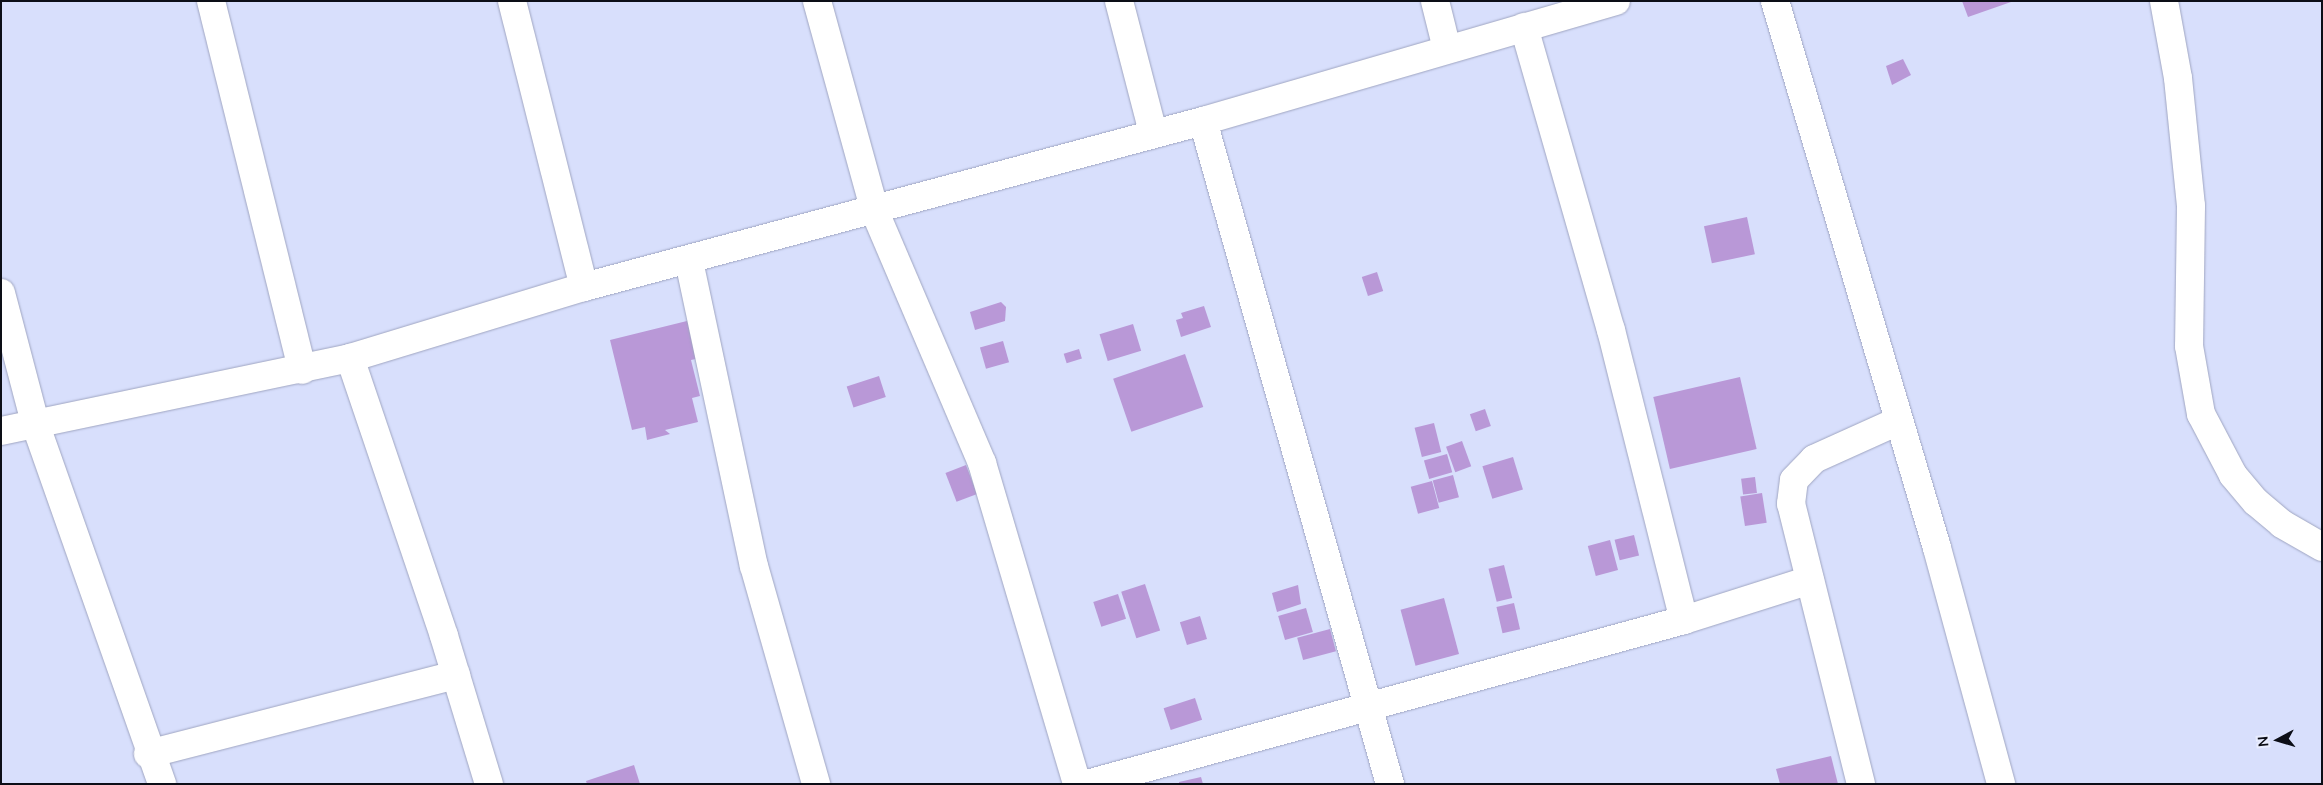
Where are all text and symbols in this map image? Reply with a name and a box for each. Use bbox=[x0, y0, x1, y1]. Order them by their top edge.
north arrow bbox=[2253, 715, 2303, 765]
text: N bbox=[2254, 735, 2273, 748]

